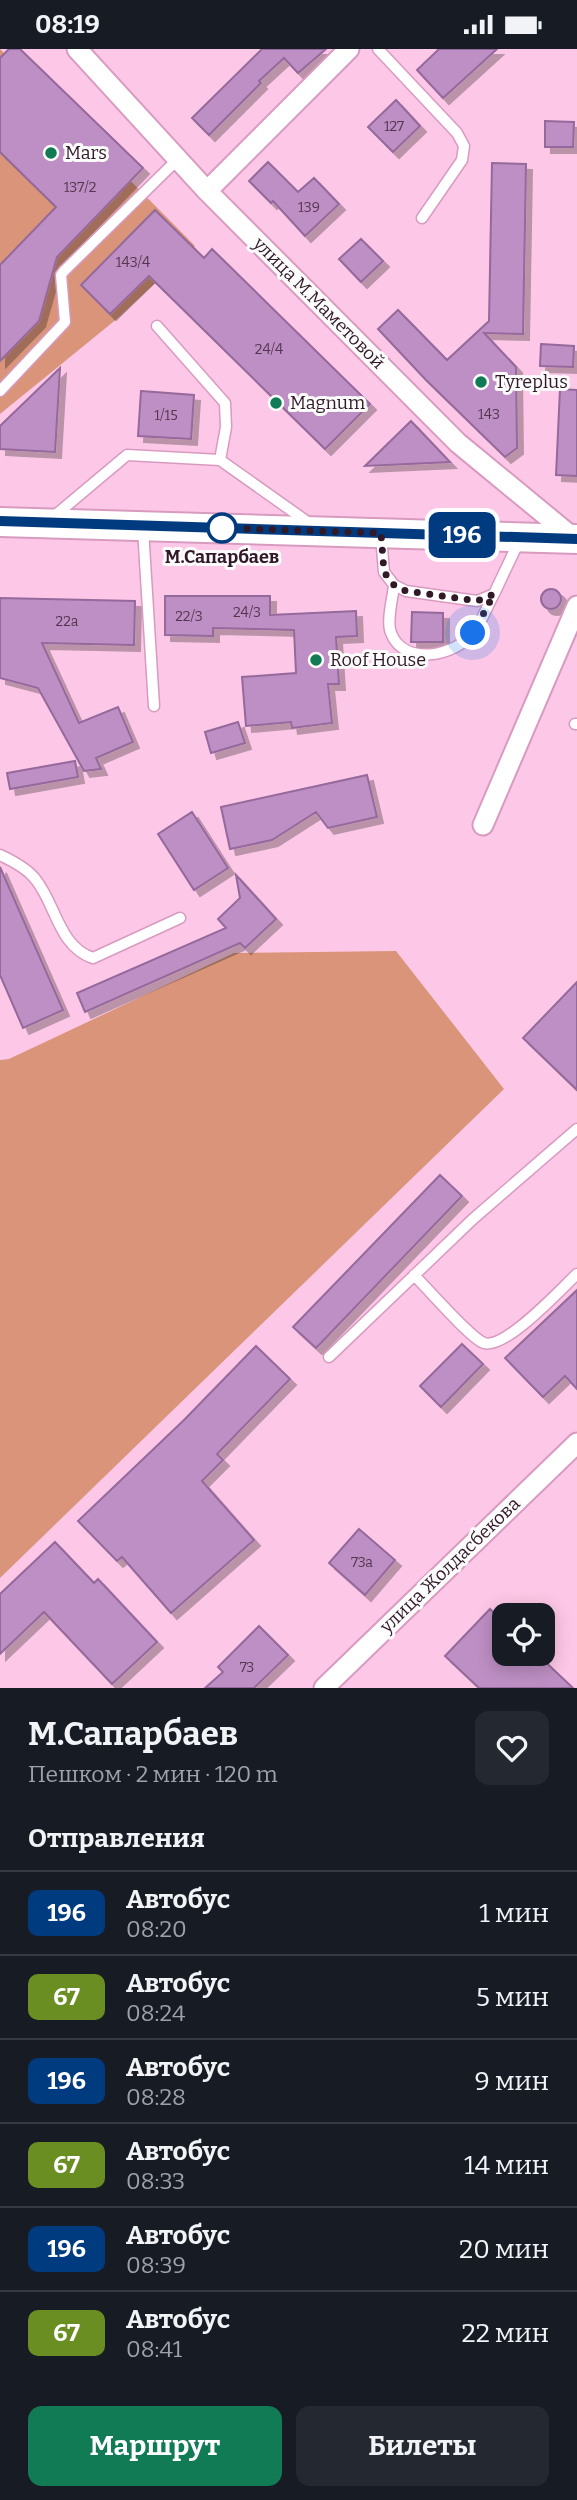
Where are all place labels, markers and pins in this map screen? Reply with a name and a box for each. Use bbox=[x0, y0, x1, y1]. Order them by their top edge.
place label: Mars bbox=[65, 142, 107, 164]
marker: Mars bbox=[43, 145, 59, 161]
place label: Tyreplus bbox=[495, 371, 568, 393]
marker: Tyreplus bbox=[473, 374, 489, 390]
place label: Magnum bbox=[290, 392, 365, 414]
marker: Magnum bbox=[268, 395, 284, 411]
marker: М.Сапарбаев bbox=[207, 513, 237, 543]
place label: М.Сапарбаев bbox=[165, 546, 279, 568]
place label: Roof House bbox=[330, 649, 426, 671]
marker: Roof House bbox=[308, 652, 324, 668]

